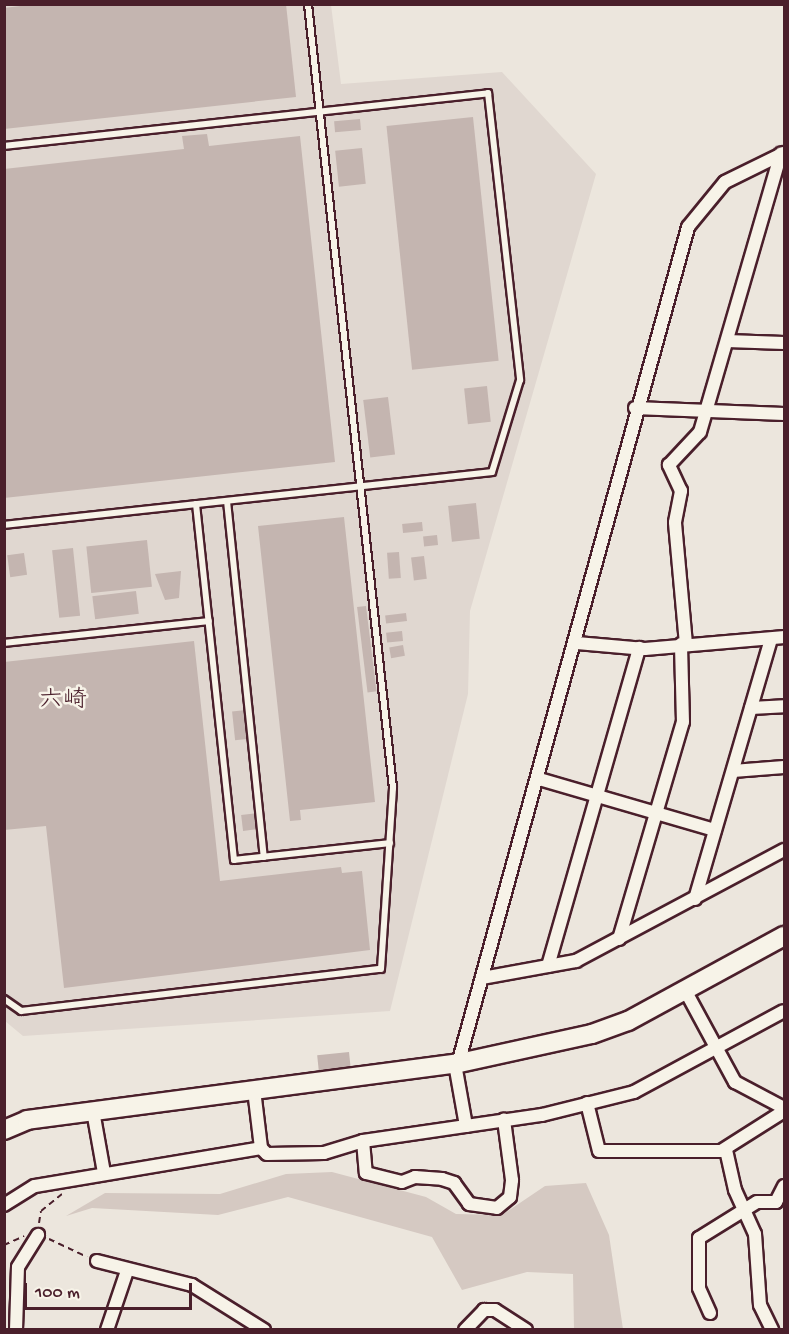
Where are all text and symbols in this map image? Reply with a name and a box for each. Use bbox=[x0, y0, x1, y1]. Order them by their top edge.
district label: 六崎 bbox=[39, 688, 87, 716]
scale bar bbox=[27, 1271, 195, 1309]
text: 100 m bbox=[35, 1283, 80, 1304]

